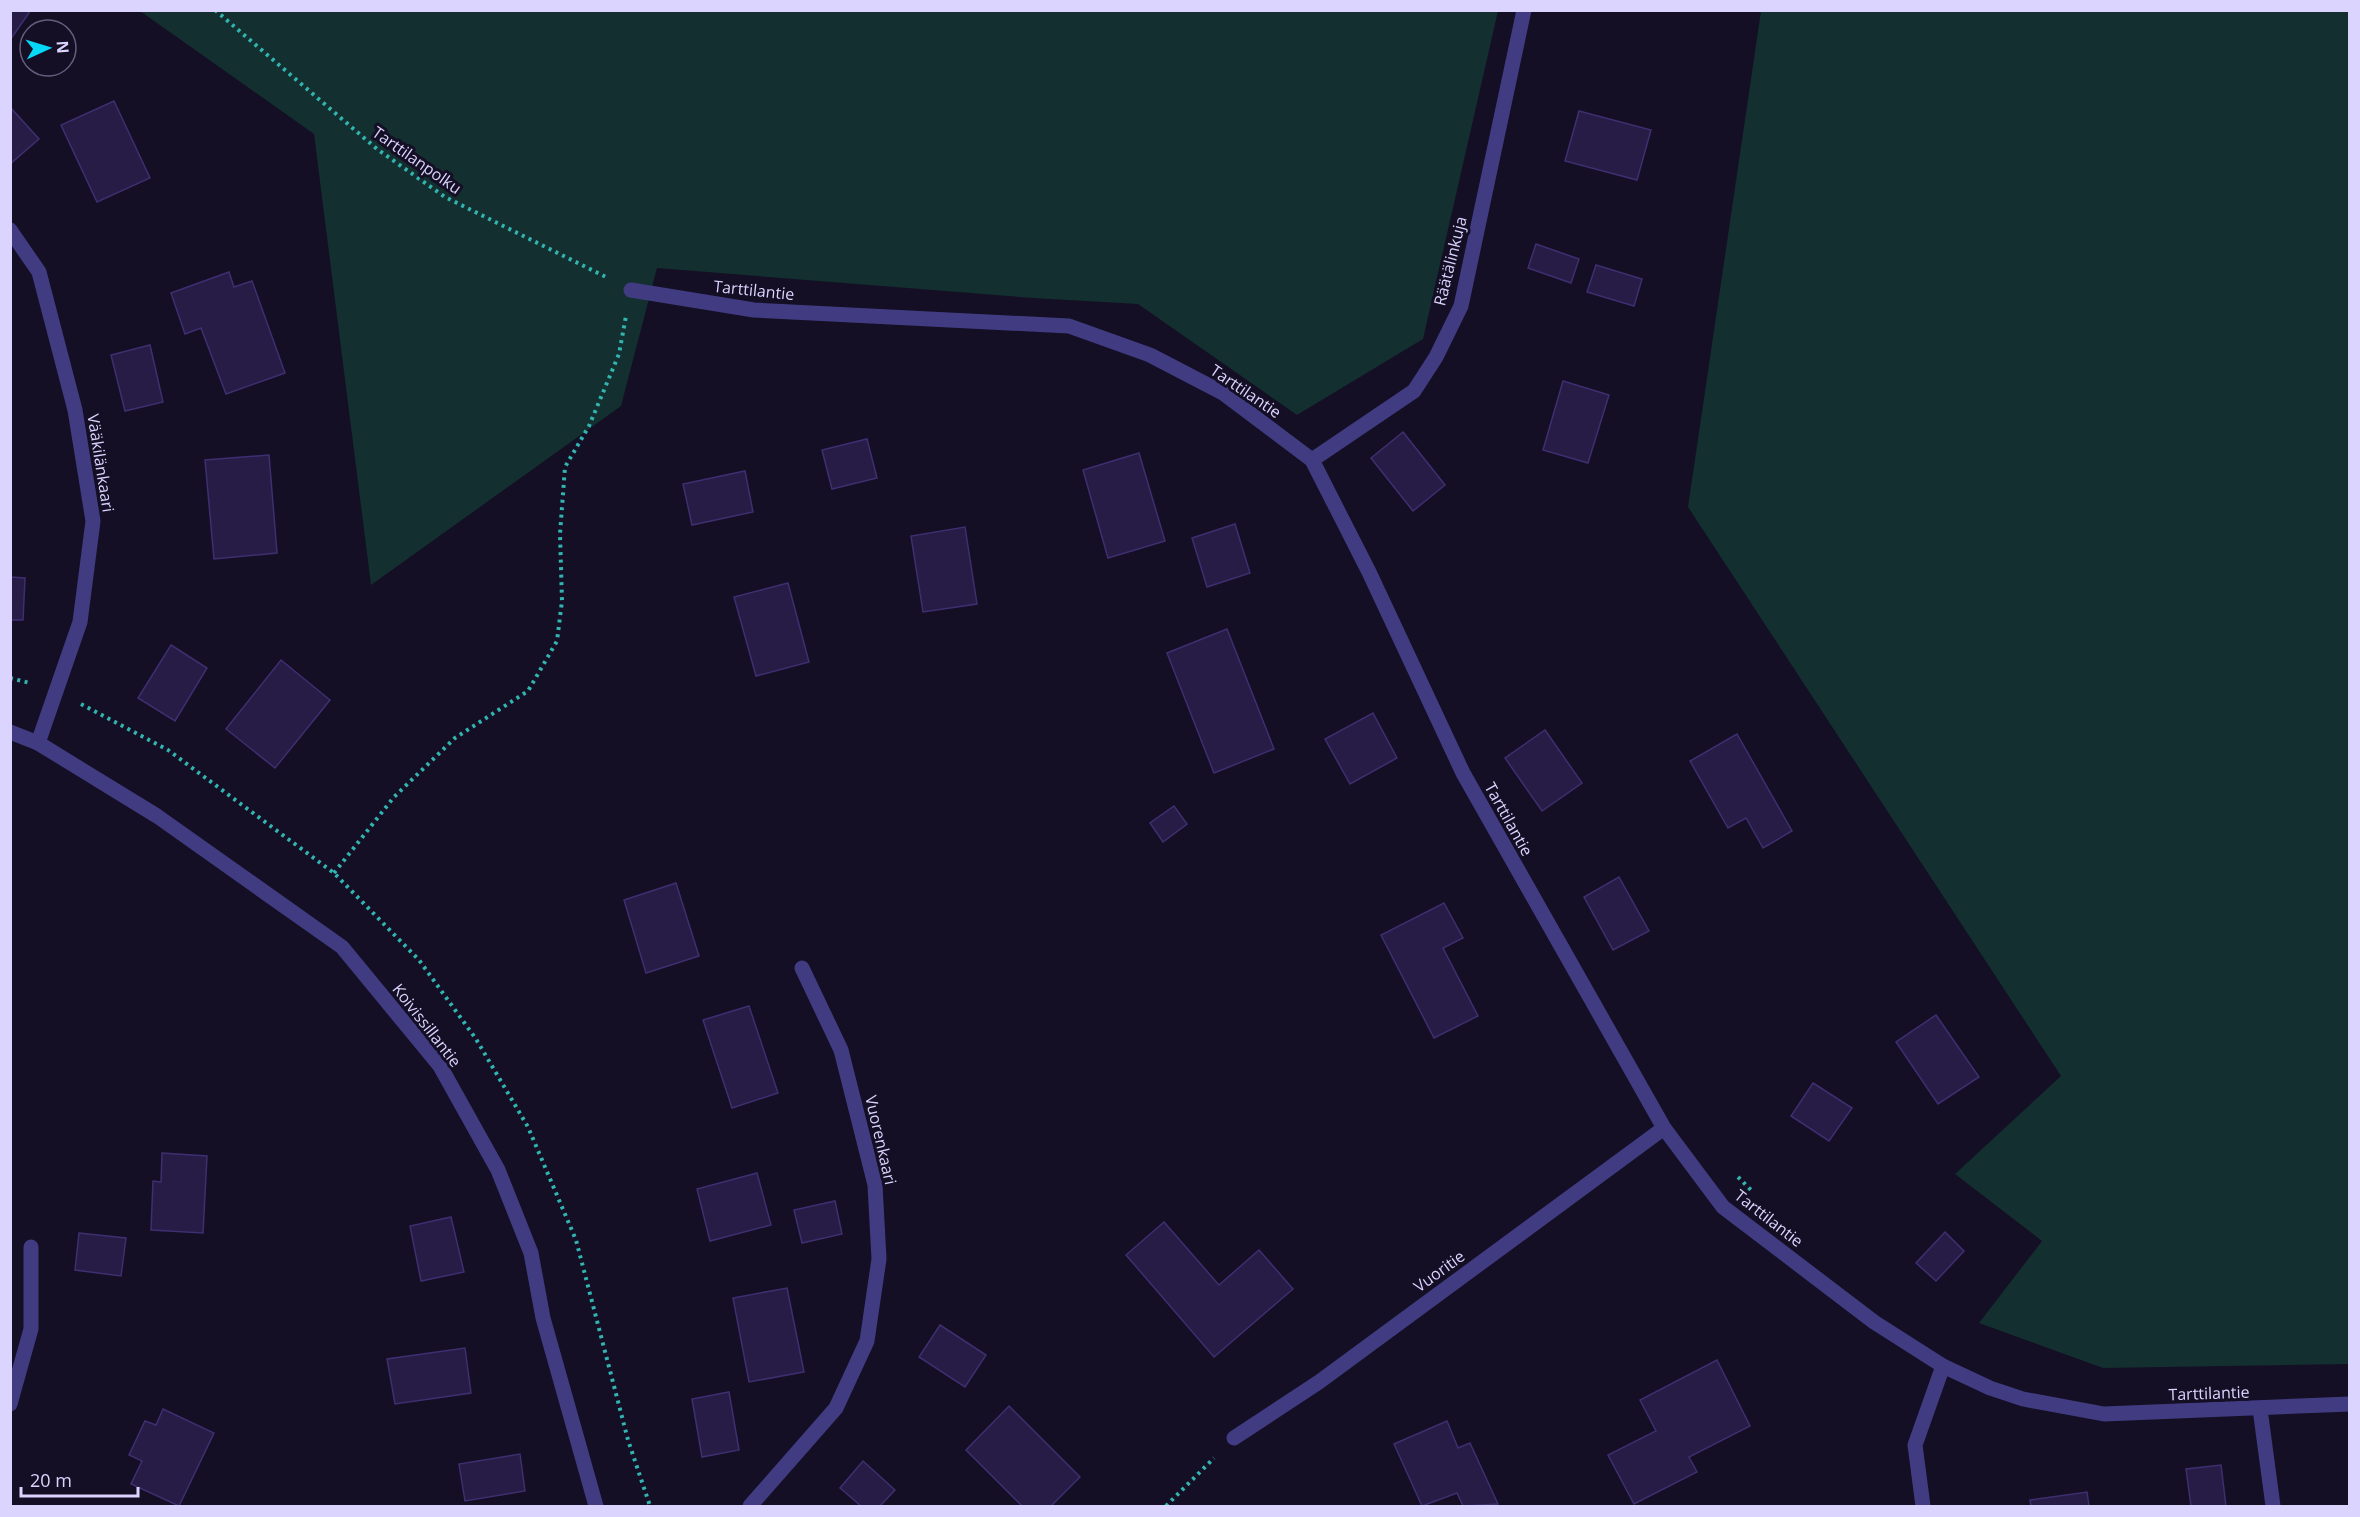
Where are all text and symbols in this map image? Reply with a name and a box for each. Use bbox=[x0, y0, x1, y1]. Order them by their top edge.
north arrow bbox=[18, 18, 78, 78]
text: N bbox=[52, 40, 74, 54]
street label: Tarttilanpolku bbox=[368, 121, 466, 199]
street label: Räätälinkuja bbox=[1428, 214, 1472, 308]
street label: Tarttilantie bbox=[712, 275, 796, 305]
street label: Tarttilantie bbox=[1206, 359, 1286, 423]
street label: Vääkilänkaari bbox=[82, 412, 120, 514]
street label: Tarttilantie bbox=[1480, 778, 1538, 860]
street label: Koivissillantie bbox=[387, 979, 467, 1071]
street label: Vuorenkaari bbox=[860, 1093, 902, 1187]
street label: Tarttilantie bbox=[1730, 1184, 1808, 1252]
street label: Vuoritie bbox=[1409, 1245, 1469, 1297]
street label: Tarttilantie bbox=[2168, 1381, 2250, 1405]
scale bar bbox=[21, 1460, 138, 1498]
text: 20 m bbox=[30, 1468, 72, 1492]

